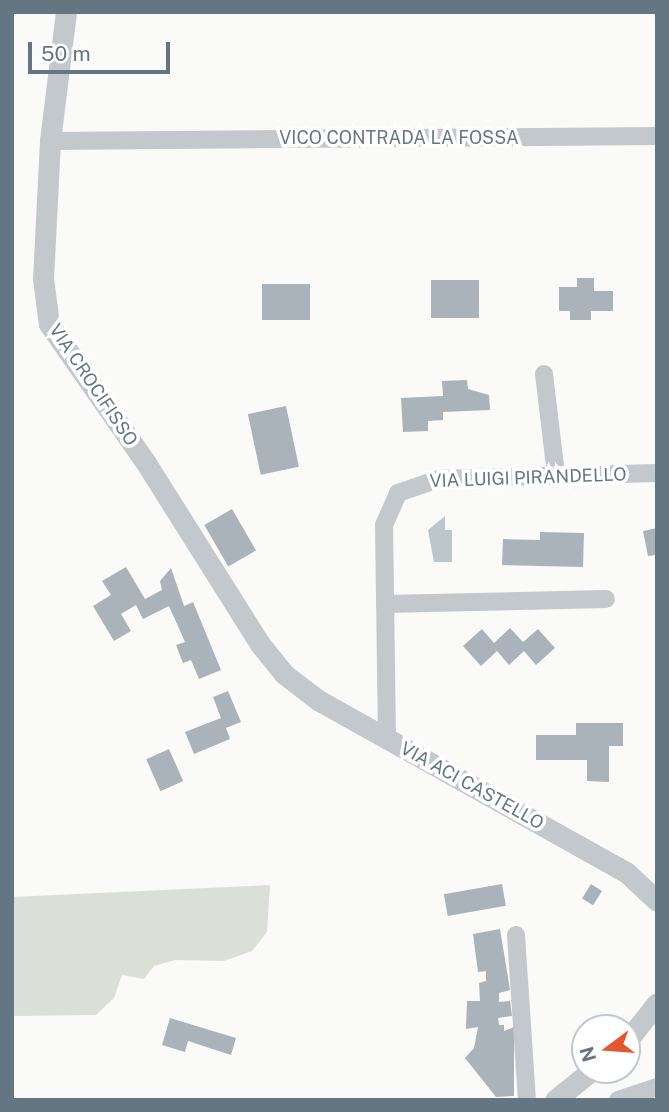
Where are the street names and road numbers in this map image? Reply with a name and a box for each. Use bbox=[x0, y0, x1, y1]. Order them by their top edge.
street label: VICO CONTRADA LA FOSSA bbox=[279, 127, 519, 149]
street label: VIA CROCIFISSO bbox=[44, 320, 142, 450]
street label: VIA LUIGI PIRANDELLO bbox=[429, 464, 627, 492]
street label: VIA ACI CASTELLO bbox=[397, 738, 547, 834]

